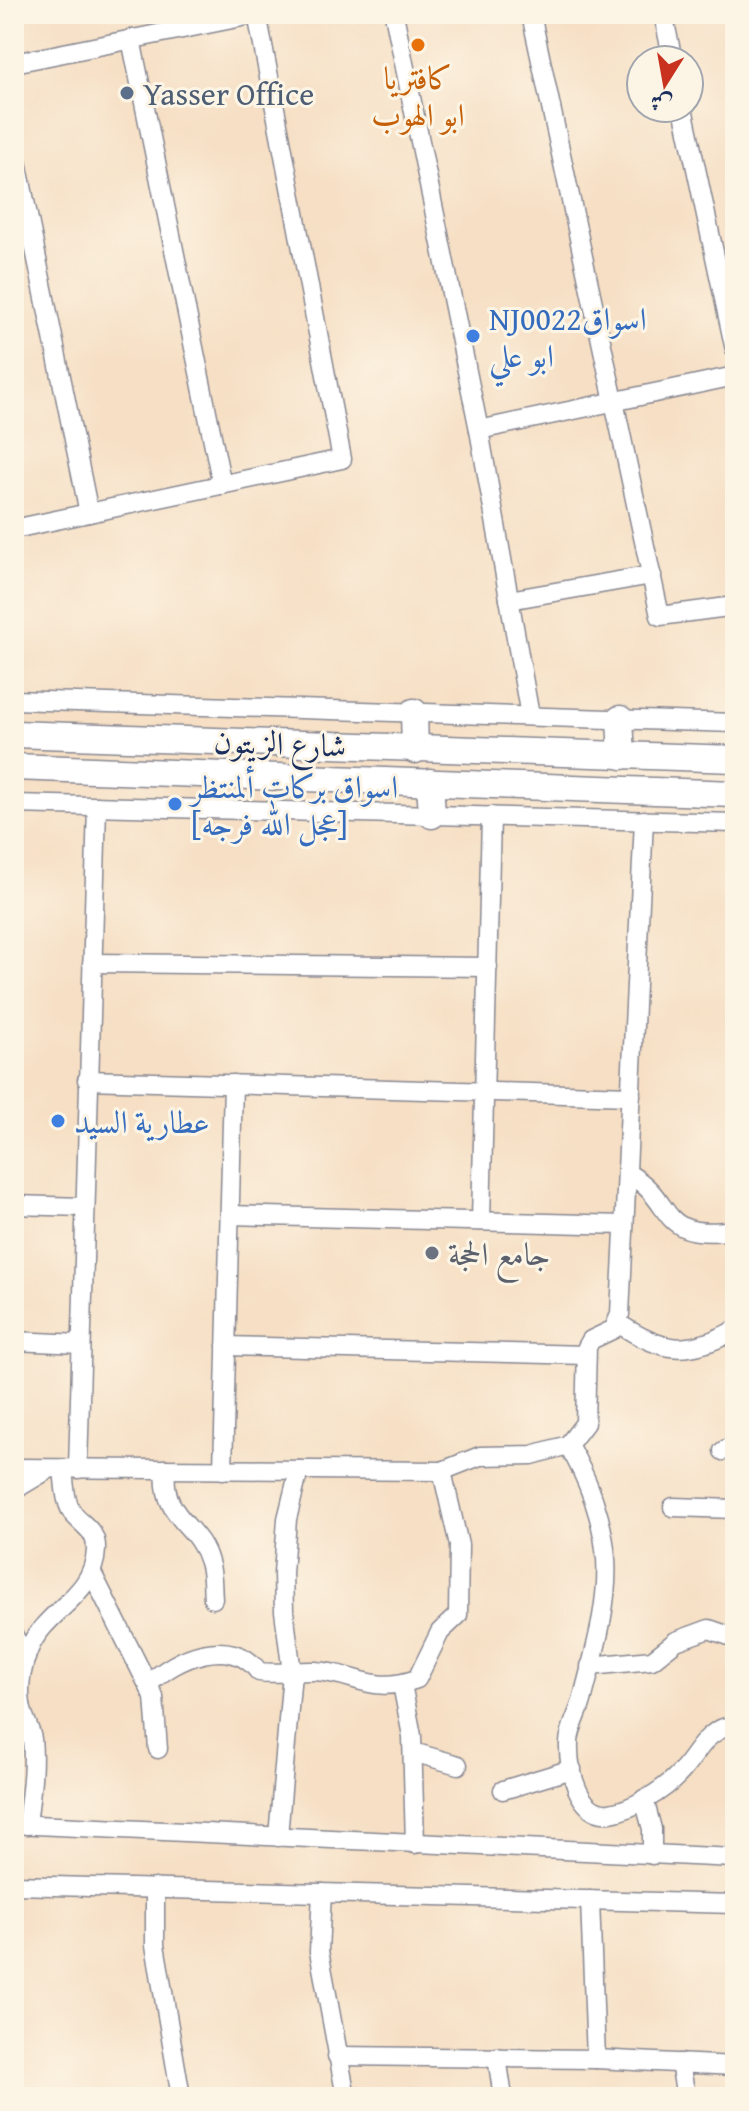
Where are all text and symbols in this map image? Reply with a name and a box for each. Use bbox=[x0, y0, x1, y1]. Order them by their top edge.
marker: كافتريا ابو الهوب bbox=[409, 36, 427, 54]
north arrow bbox=[625, 44, 705, 124]
place label: كافتريا ابو الهوب bbox=[371, 54, 465, 138]
place label: Yasser Office bbox=[143, 70, 314, 117]
marker: Yasser Office bbox=[118, 84, 136, 102]
text: ش bbox=[647, 86, 675, 121]
place label: NJ0022اسواق ابو علي bbox=[489, 295, 647, 387]
marker: NJ0022اسواق ابو علي bbox=[464, 327, 482, 345]
street label: شارع الزيتون bbox=[213, 717, 347, 773]
place label: اسواق بركات ألمنتظر [عجل الله فرجه] bbox=[188, 763, 398, 847]
marker: اسواق بركات ألمنتظر [عجل الله فرجه] bbox=[166, 795, 184, 813]
place label: عطارية السيد bbox=[74, 1098, 210, 1145]
marker: عطارية السيد bbox=[49, 1112, 67, 1130]
place label: جامع الحجة bbox=[448, 1230, 551, 1283]
marker: جامع الحجة bbox=[423, 1244, 441, 1262]

